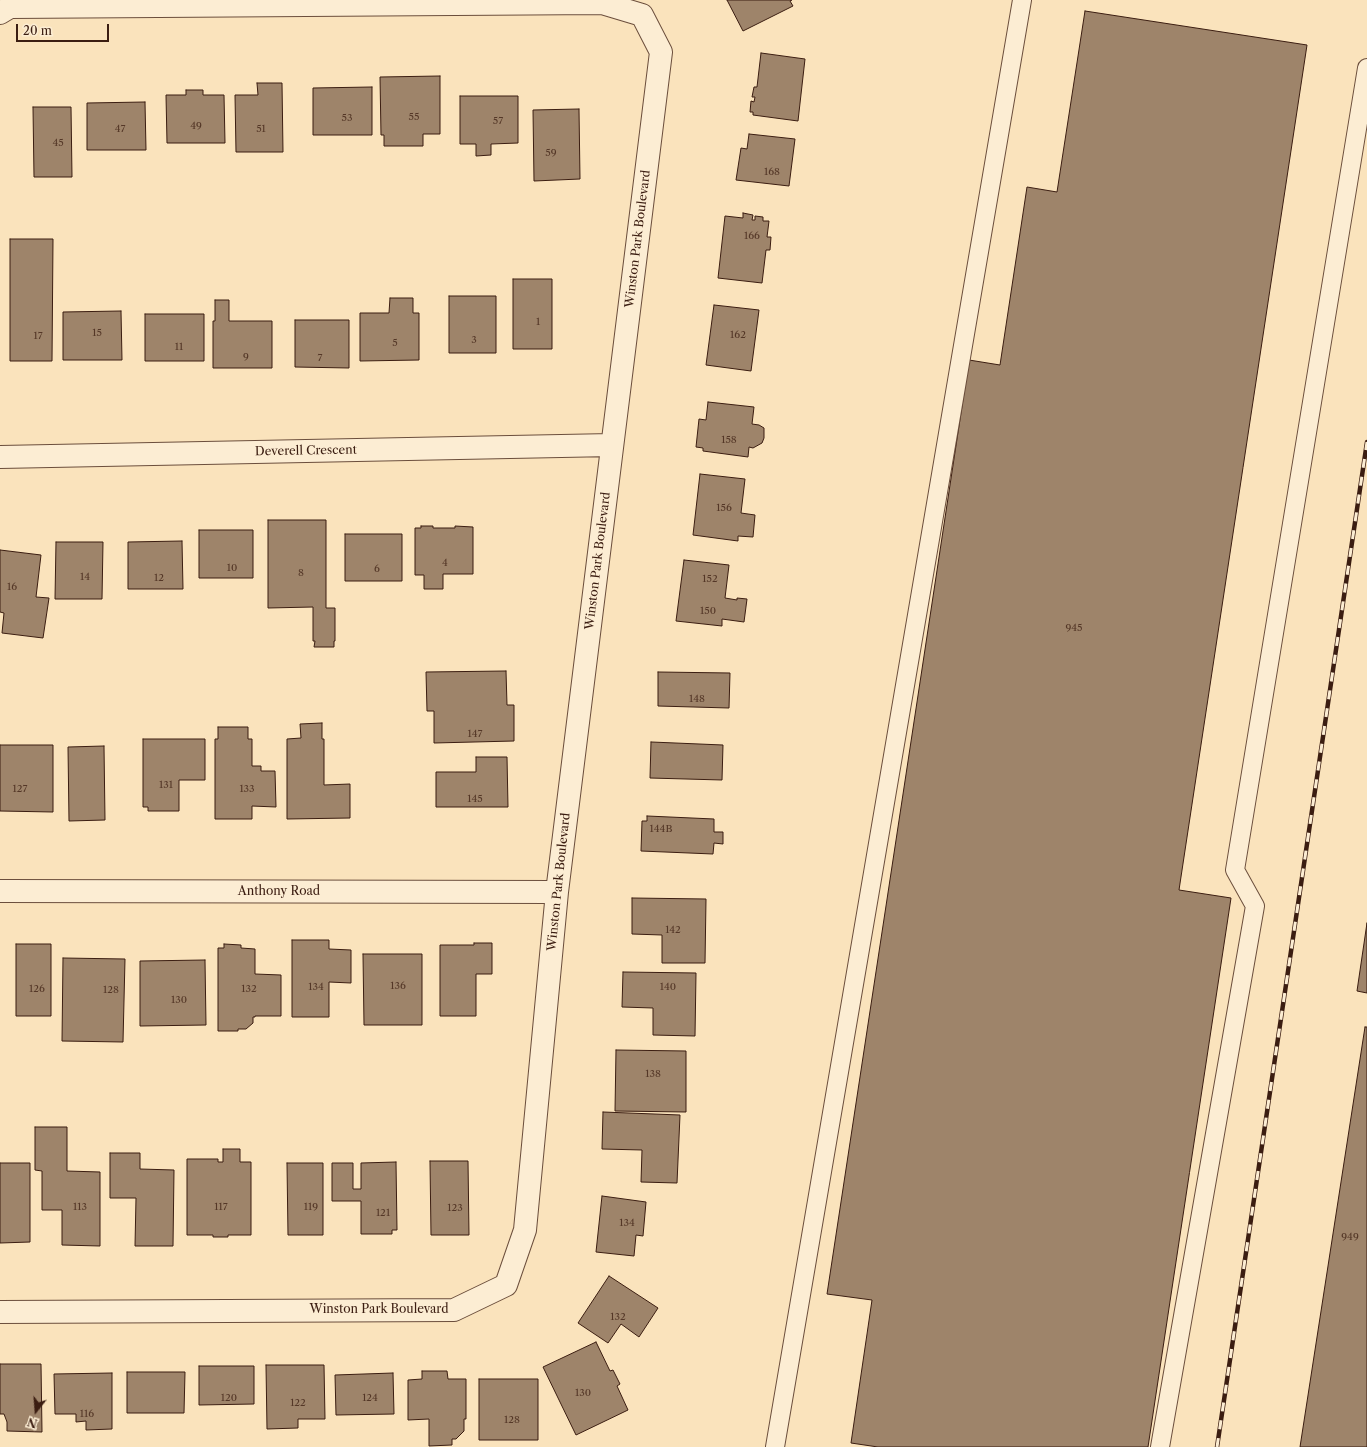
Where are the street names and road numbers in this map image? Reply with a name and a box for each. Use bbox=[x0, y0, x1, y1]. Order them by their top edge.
street label: Winston Park Boulevard bbox=[622, 169, 654, 309]
street label: Deverell Crescent bbox=[255, 443, 357, 459]
street label: Winston Park Boulevard bbox=[582, 491, 614, 631]
street label: Winston Park Boulevard bbox=[545, 812, 573, 952]
street label: Anthony Road bbox=[238, 885, 320, 899]
street label: Winston Park Boulevard bbox=[310, 1303, 448, 1317]

